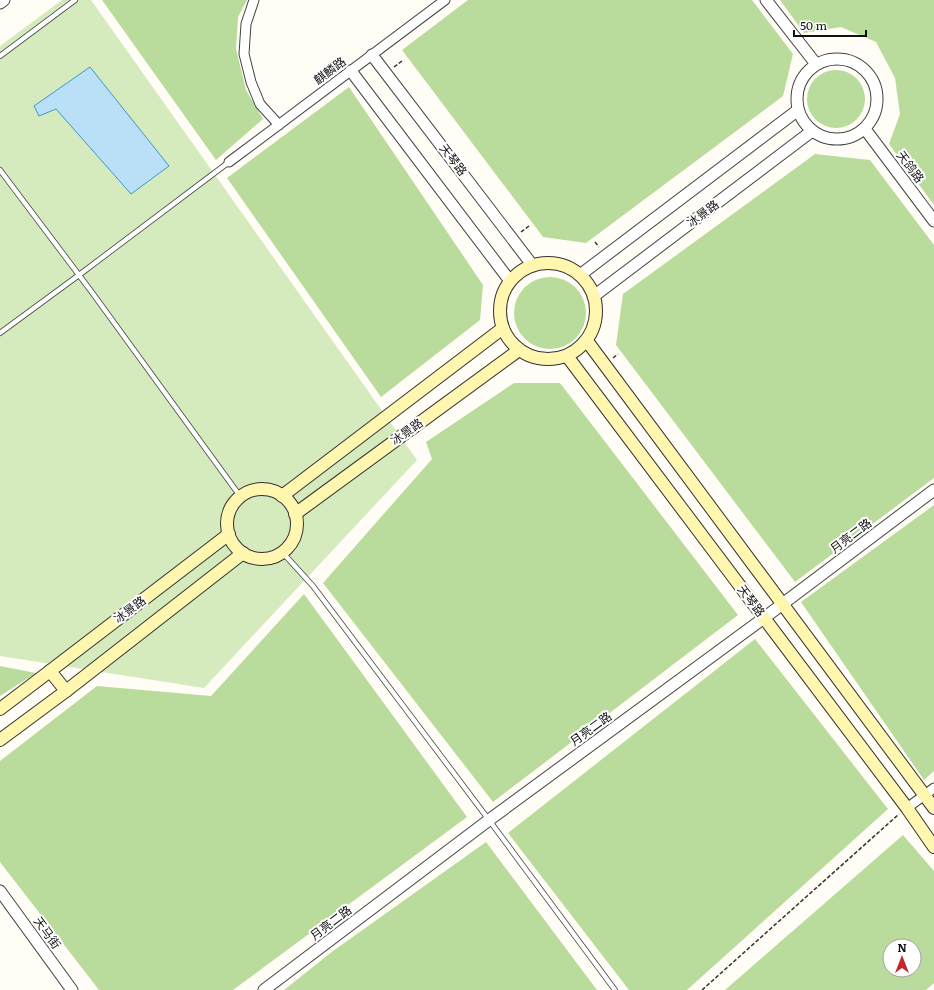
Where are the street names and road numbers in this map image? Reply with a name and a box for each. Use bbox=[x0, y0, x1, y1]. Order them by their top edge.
street label: 麒麟路 bbox=[310, 52, 349, 88]
street label: 天琴路 bbox=[436, 140, 472, 179]
street label: 天鸽路 bbox=[893, 147, 929, 186]
street label: 冰景路 bbox=[683, 195, 722, 231]
street label: 冰景路 bbox=[387, 413, 426, 449]
street label: 月亮二路 bbox=[826, 514, 875, 557]
street label: 天琴路 bbox=[734, 581, 770, 620]
street label: 冰景路 bbox=[110, 591, 149, 627]
street label: 月亮二路 bbox=[566, 707, 615, 750]
street label: 月亮二路 bbox=[306, 901, 355, 944]
street label: 天马街 bbox=[30, 913, 66, 952]

